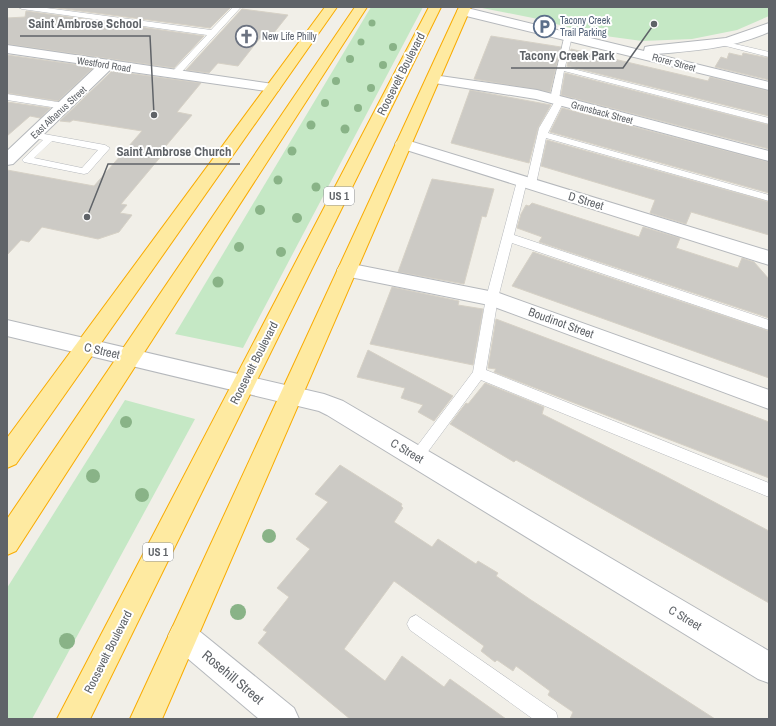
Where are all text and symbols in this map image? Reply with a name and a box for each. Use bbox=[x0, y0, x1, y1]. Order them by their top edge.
callout: Saint Ambrose School bbox=[20, 11, 150, 36]
parking icon: Tacony Creek Trail Parking bbox=[531, 13, 557, 39]
place label: Tacony Creek Trail Parking bbox=[560, 14, 611, 39]
text: Saint Ambrose School bbox=[28, 15, 142, 32]
church icon: New Life Philly bbox=[234, 23, 260, 49]
place label: New Life Philly bbox=[262, 30, 318, 43]
street label: Roosevelt Boulevard bbox=[373, 30, 429, 118]
callout: Tacony Creek Park bbox=[511, 43, 623, 68]
text: Tacony Creek Park bbox=[519, 47, 615, 64]
street label: Rorer Street bbox=[651, 50, 698, 75]
street label: Westford Road bbox=[76, 54, 132, 75]
street label: East Albanus Street bbox=[28, 83, 90, 142]
street label: Gransback Street bbox=[569, 98, 635, 127]
callout: Saint Ambrose Church bbox=[108, 139, 240, 164]
text: Saint Ambrose Church bbox=[116, 143, 232, 160]
road number: US 1 bbox=[324, 187, 354, 205]
street label: D Street bbox=[566, 188, 606, 214]
street label: Boudinot Street bbox=[526, 304, 596, 342]
street label: Roosevelt Boulevard bbox=[226, 319, 282, 407]
street label: C Street bbox=[83, 339, 122, 363]
street label: C Street bbox=[387, 435, 427, 467]
road number: US 1 bbox=[143, 543, 173, 561]
street label: C Street bbox=[665, 602, 705, 634]
street label: Roosevelt Boulevard bbox=[80, 608, 136, 696]
street label: Rosehill Street bbox=[198, 646, 268, 708]

